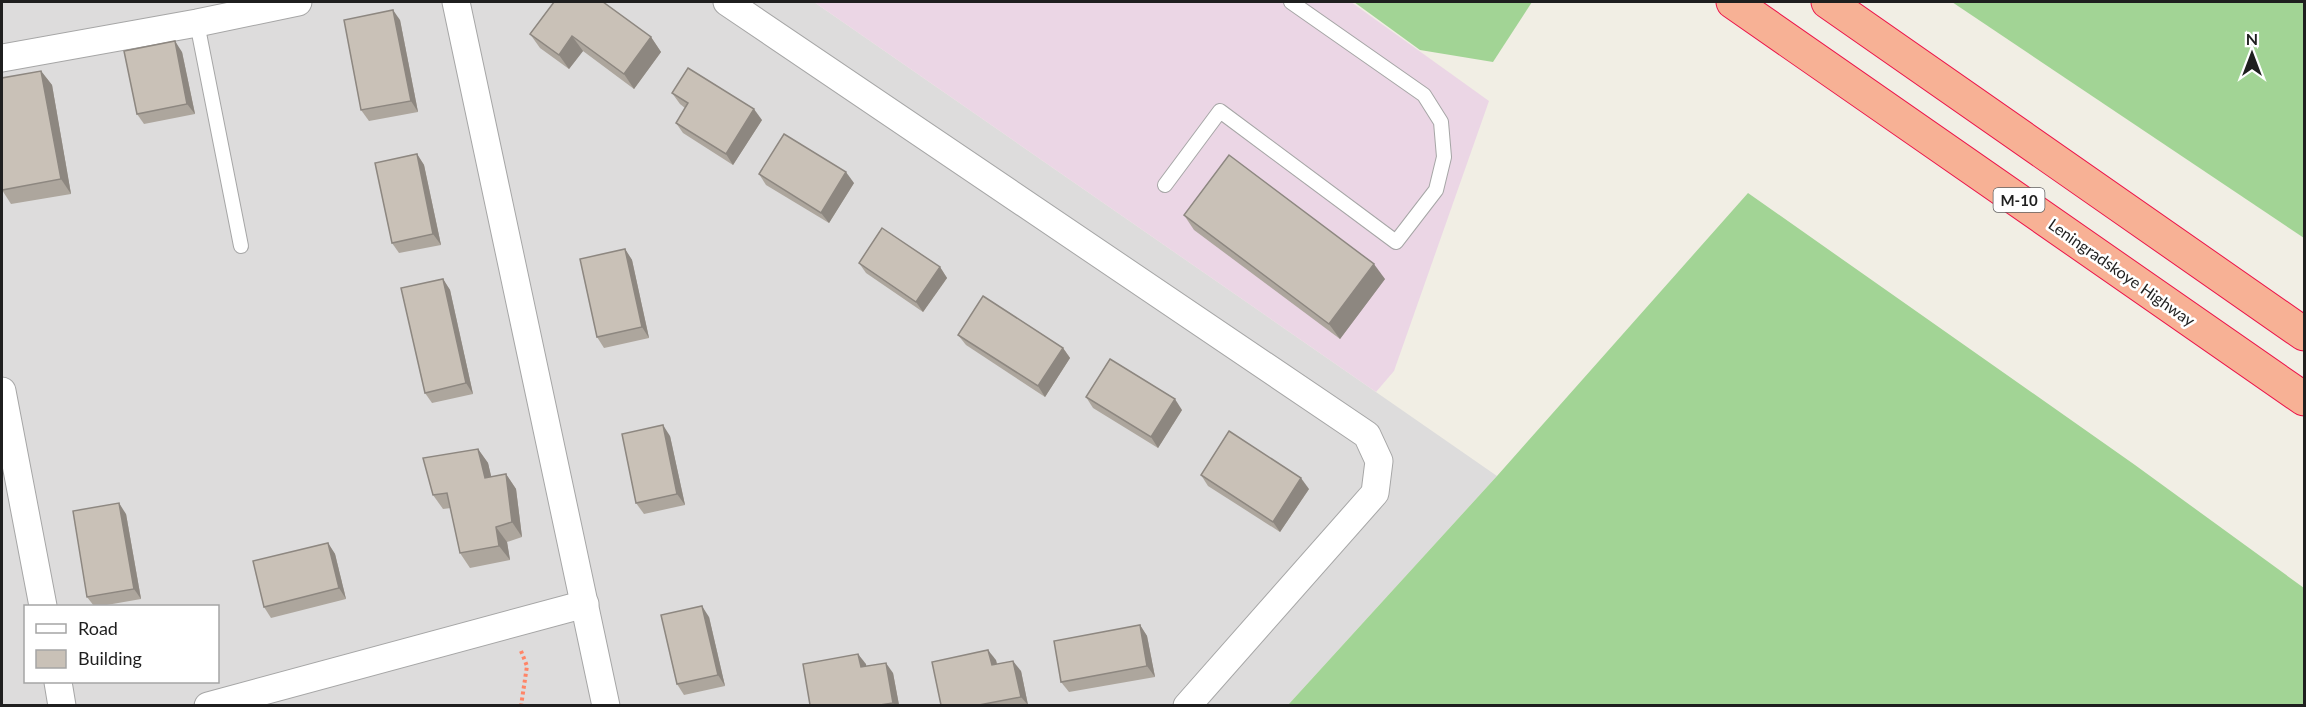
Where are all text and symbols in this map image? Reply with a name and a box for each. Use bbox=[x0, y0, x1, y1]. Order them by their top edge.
north arrow bbox=[2222, 24, 2282, 84]
text: N bbox=[2246, 29, 2258, 48]
road number: М-10 bbox=[1994, 188, 2044, 212]
street label: Leningradskoye Highway bbox=[2045, 214, 2199, 330]
legend bbox=[24, 605, 219, 683]
text: Road bbox=[78, 617, 118, 639]
text: Building bbox=[78, 647, 142, 669]

